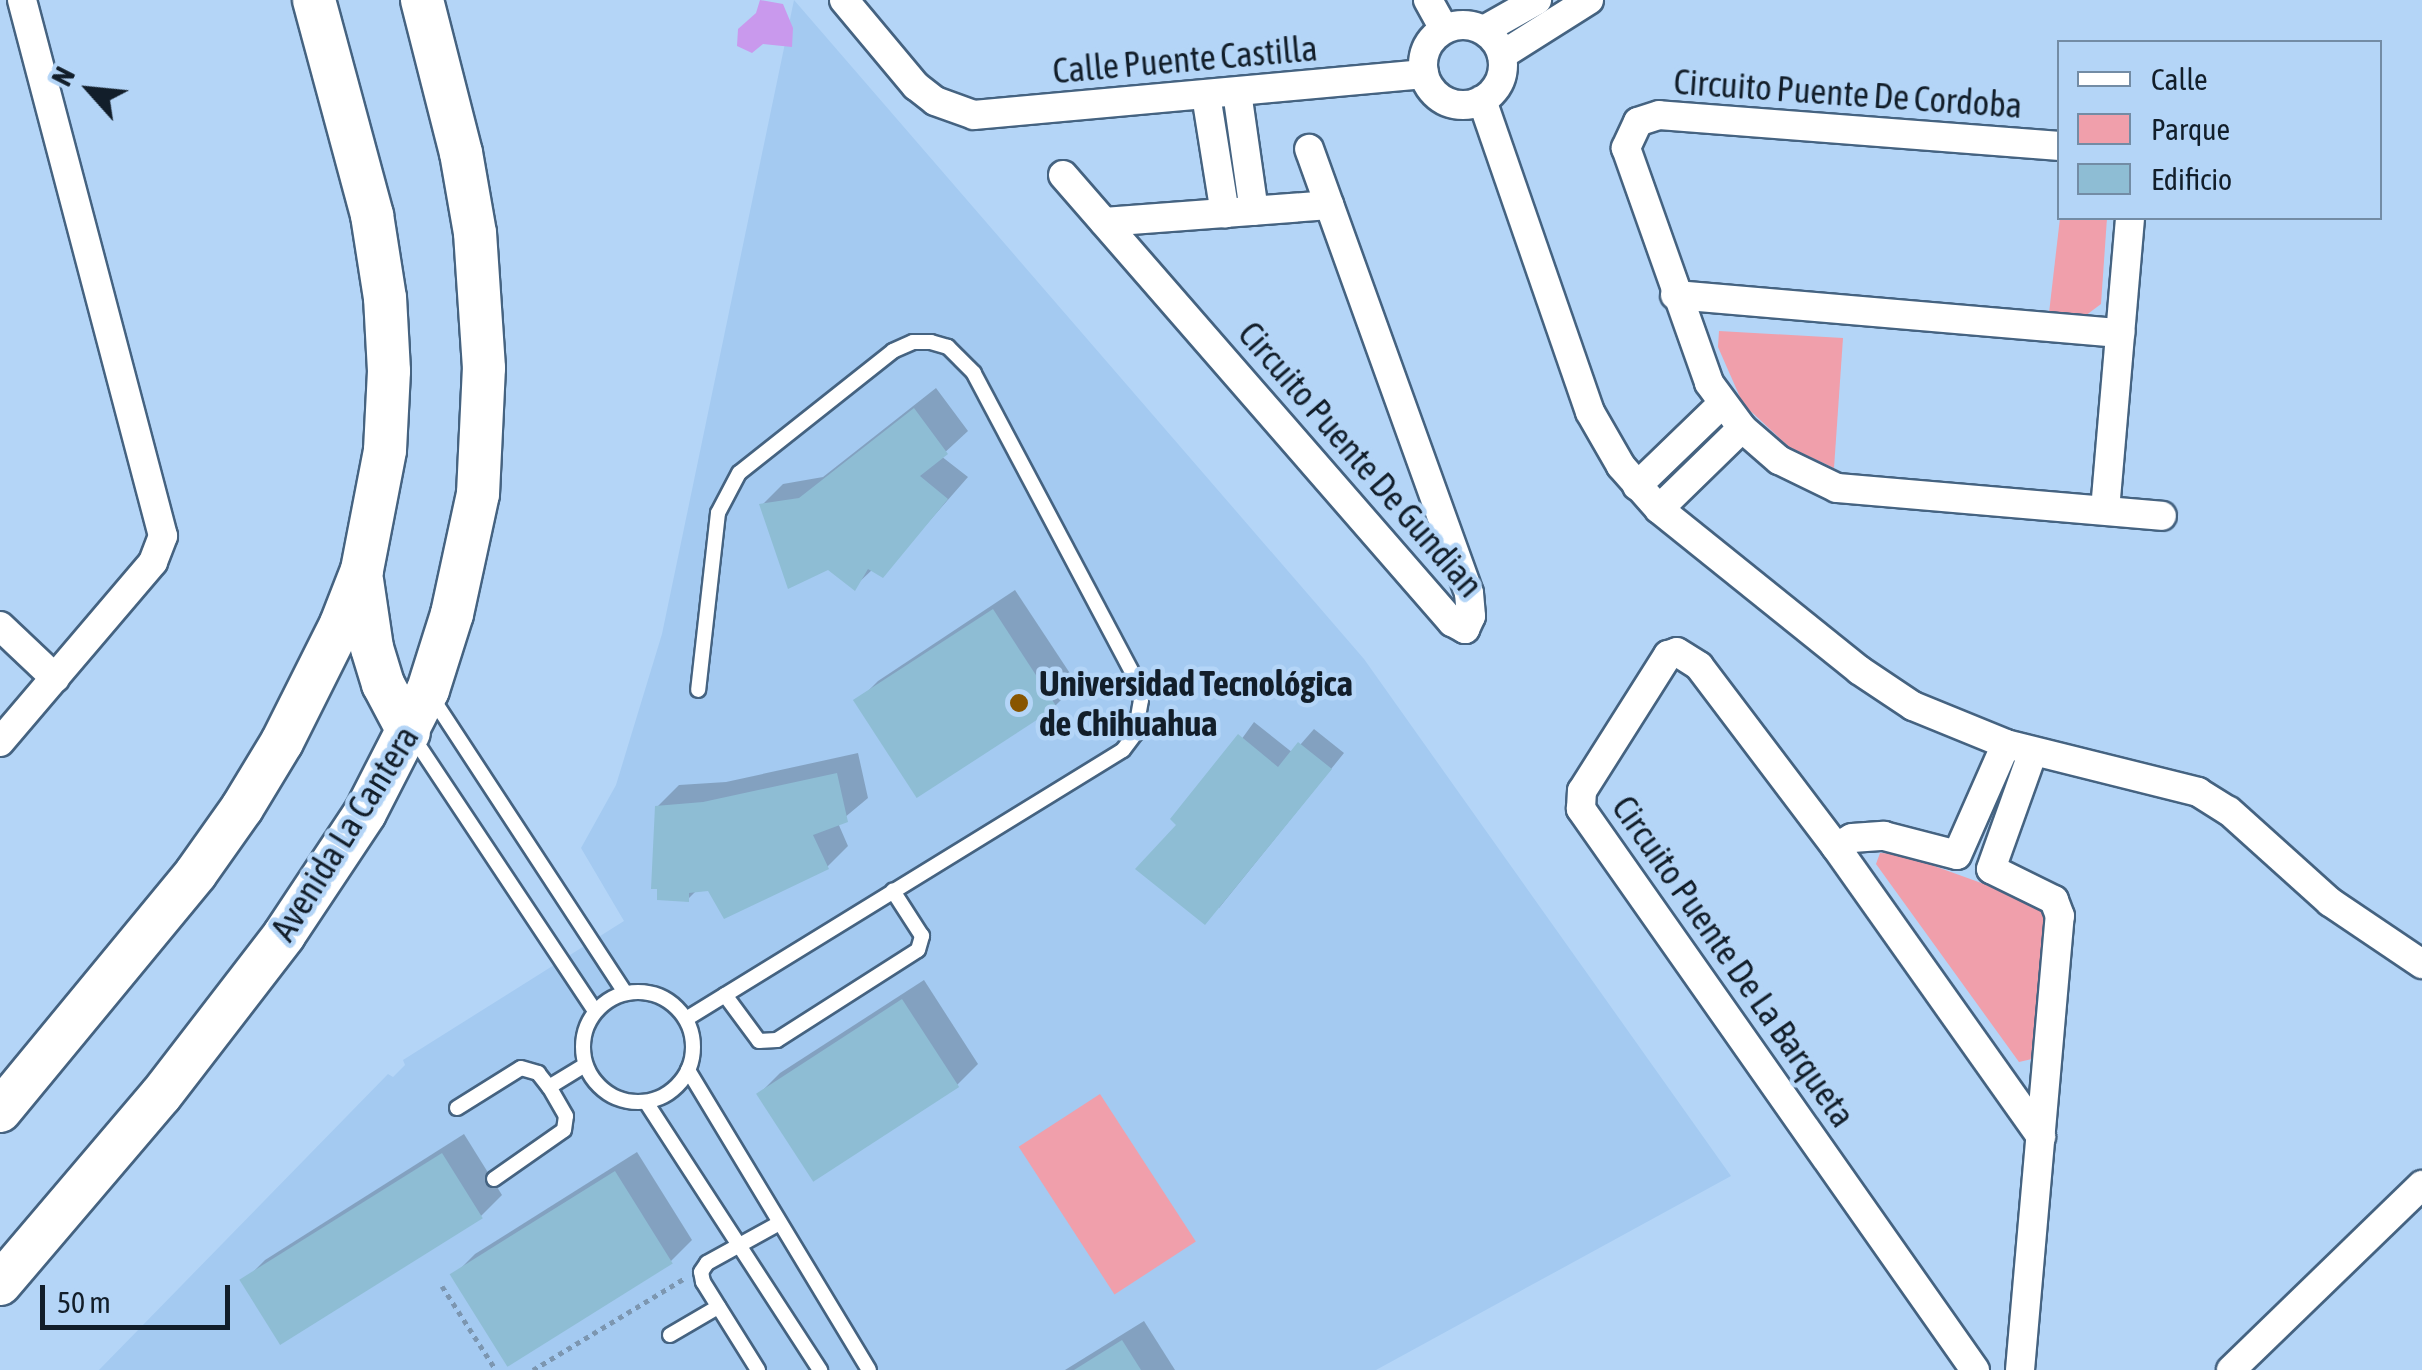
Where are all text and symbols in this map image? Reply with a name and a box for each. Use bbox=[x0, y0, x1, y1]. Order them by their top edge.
street label: Calle Puente Castilla bbox=[1051, 27, 1319, 91]
north arrow bbox=[40, 40, 140, 140]
legend bbox=[2057, 40, 2382, 220]
street label: Circuito Puente De Cordoba bbox=[1672, 60, 2024, 126]
text: N bbox=[45, 62, 81, 91]
text: Calle bbox=[2151, 62, 2208, 96]
text: Parque bbox=[2151, 112, 2230, 146]
text: Edificio bbox=[2151, 162, 2232, 196]
street label: Circuito Puente De Gundian bbox=[1230, 313, 1492, 605]
place label: Universidad Tecnológica de Chihuahua bbox=[1039, 662, 1353, 744]
marker: Universidad Tecnológica de Chihuahua bbox=[1008, 692, 1030, 714]
street label: Avenida La Cantera bbox=[261, 718, 427, 948]
street label: Circuito Puente De La Barqueta bbox=[1604, 788, 1864, 1134]
scale bar bbox=[45, 1265, 235, 1327]
text: 50 m bbox=[57, 1285, 111, 1319]

